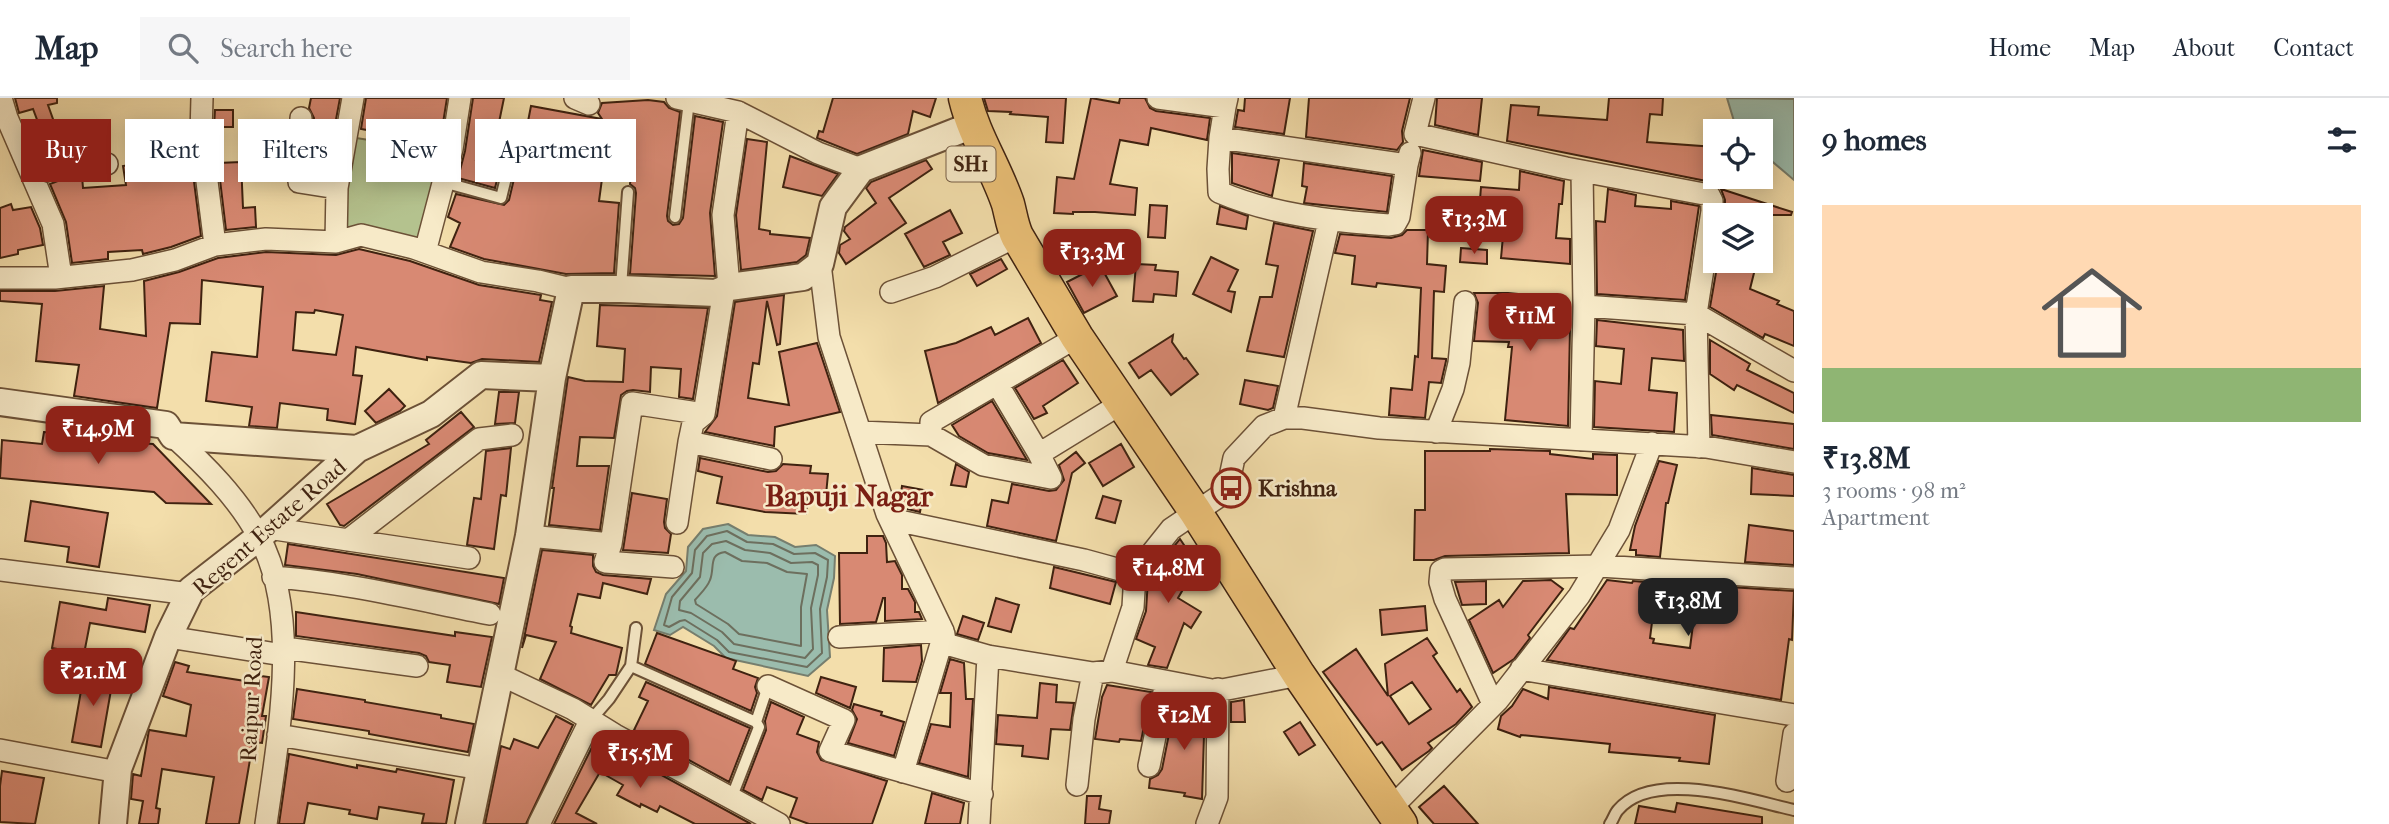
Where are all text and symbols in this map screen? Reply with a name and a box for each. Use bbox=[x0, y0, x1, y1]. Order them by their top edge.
search box bbox=[140, 17, 630, 80]
text: Map bbox=[35, 29, 98, 68]
icon: search bbox=[164, 29, 202, 67]
text: Search here bbox=[220, 33, 352, 64]
text: Home bbox=[1989, 34, 2051, 62]
text: Map bbox=[2089, 34, 2135, 62]
text: About bbox=[2173, 34, 2235, 62]
text: Contact bbox=[2273, 34, 2354, 62]
chip: Buy bbox=[21, 119, 111, 182]
chip: Rent bbox=[125, 119, 224, 182]
chip: Filters bbox=[238, 119, 352, 182]
chip: New bbox=[366, 119, 461, 182]
chip: Apartment bbox=[475, 119, 636, 182]
map controls bbox=[1703, 119, 1773, 273]
button: locate bbox=[1703, 119, 1773, 189]
icon: filters bbox=[2323, 121, 2361, 159]
text: 9 homes bbox=[1822, 123, 1927, 158]
road number: SH1 bbox=[946, 146, 996, 182]
pin: ₹13.3M bbox=[1417, 197, 1531, 256]
button: layers bbox=[1703, 203, 1773, 273]
text: ₹13.3M bbox=[1441, 205, 1507, 232]
pin: ₹13.3M bbox=[1035, 230, 1149, 289]
text: ₹13.3M bbox=[1059, 238, 1125, 265]
icon: home bbox=[2029, 250, 2155, 376]
pin: ₹11M bbox=[1489, 294, 1571, 353]
text: ₹11M bbox=[1505, 302, 1555, 329]
pin: ₹14.9M bbox=[41, 406, 155, 466]
text: ₹14.9M bbox=[62, 415, 134, 442]
text: ₹13.8M bbox=[1822, 441, 1910, 476]
street label: Regent Estate Road bbox=[187, 453, 352, 601]
bus stop icon: Krishna bbox=[1210, 467, 1252, 509]
place label: Krishna bbox=[1258, 475, 1338, 502]
text: 3 rooms · 98 m² bbox=[1822, 477, 1966, 504]
district label: Bapuji Nagar bbox=[765, 479, 934, 514]
text: Apartment bbox=[1822, 504, 1930, 531]
pin: ₹14.8M bbox=[1111, 546, 1225, 605]
text: ₹14.8M bbox=[1132, 554, 1204, 581]
pin: ₹13.8M bbox=[1631, 578, 1745, 638]
text: ₹13.8M bbox=[1654, 587, 1722, 614]
street label: Raipur Road bbox=[235, 635, 268, 763]
pin: ₹21.1M bbox=[36, 648, 150, 708]
text: ₹21.1M bbox=[60, 657, 126, 684]
pin: ₹12M bbox=[1143, 692, 1225, 752]
text: ₹12M bbox=[1157, 701, 1211, 728]
pin: ₹15.5M bbox=[583, 730, 697, 790]
text: ₹15.5M bbox=[607, 739, 673, 766]

